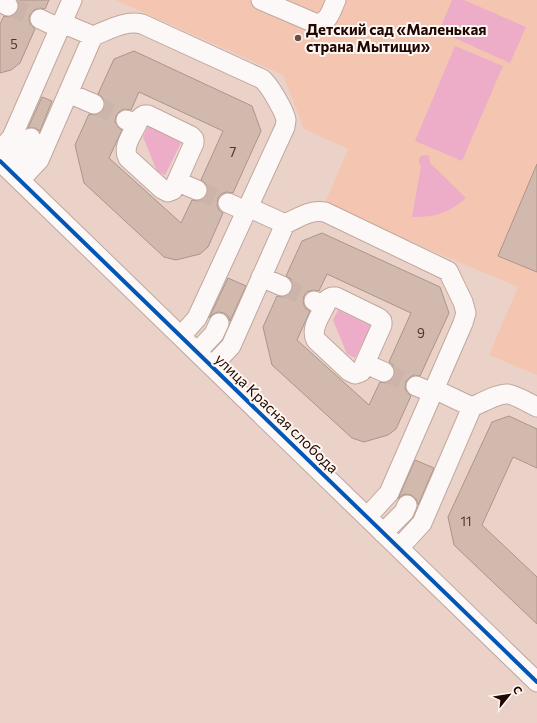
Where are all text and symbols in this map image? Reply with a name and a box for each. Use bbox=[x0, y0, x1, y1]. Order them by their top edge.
place label: Детский сад «Маленькая страна Мытищи» bbox=[306, 20, 487, 55]
marker: Детский сад «Маленькая страна Мытищи» bbox=[293, 33, 303, 43]
house number: 5 bbox=[10, 36, 18, 52]
house number: 7 bbox=[230, 144, 237, 160]
house number: 9 bbox=[417, 325, 425, 341]
street label: улица Красная слобода bbox=[212, 349, 342, 477]
house number: 11 bbox=[460, 513, 472, 529]
north arrow bbox=[489, 675, 529, 715]
text: С bbox=[511, 683, 526, 697]

